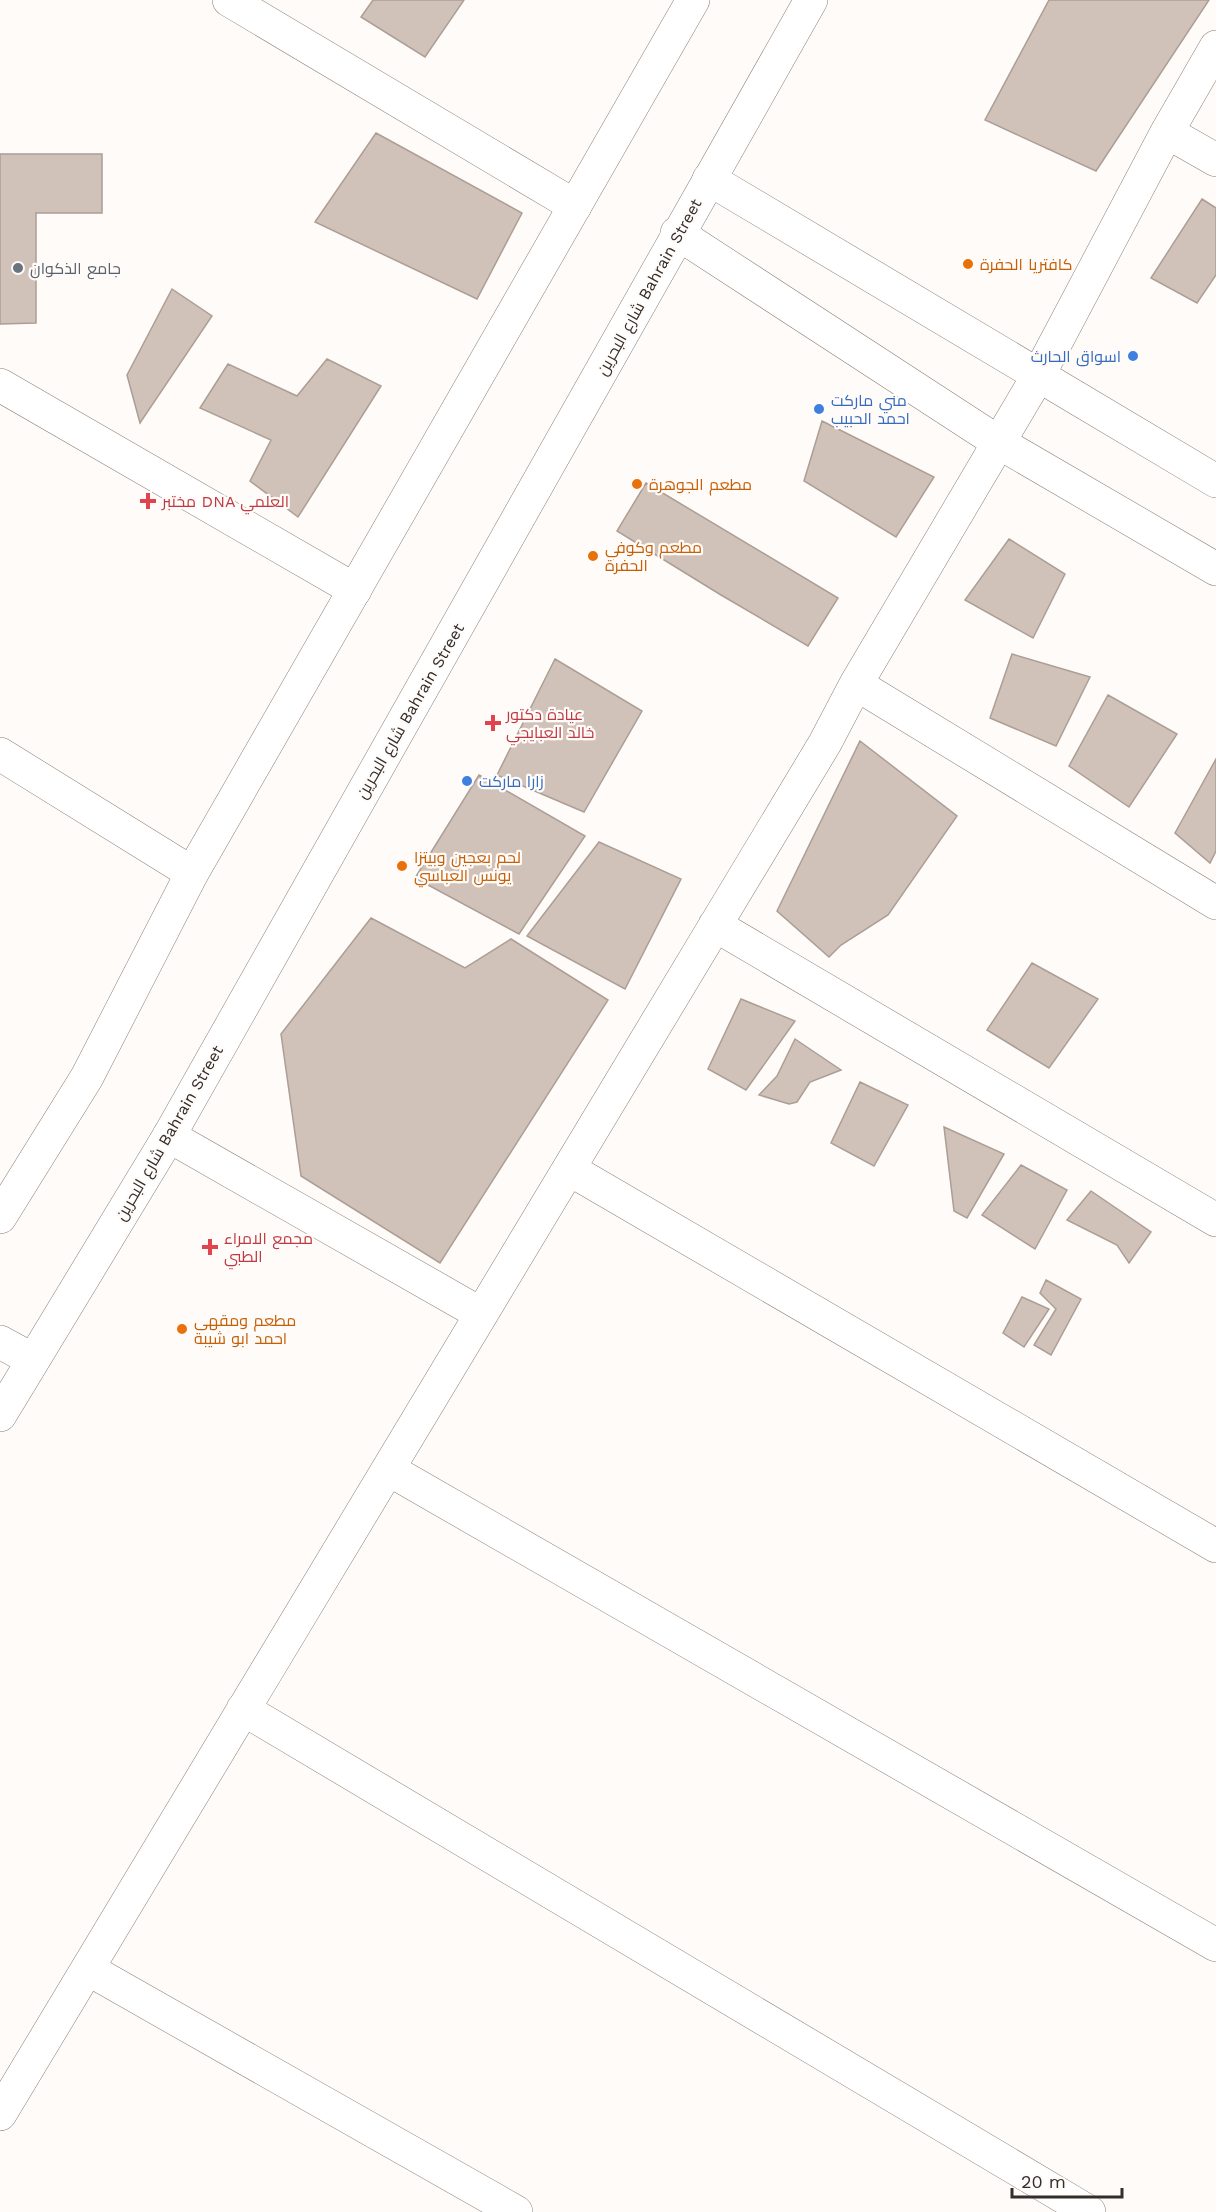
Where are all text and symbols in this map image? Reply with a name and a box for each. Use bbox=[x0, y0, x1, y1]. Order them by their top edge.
street label: شارع البحرين Bahrain Street bbox=[592, 195, 707, 380]
place label: كافتريا الحفرة bbox=[980, 255, 1072, 274]
marker: كافتريا الحفرة bbox=[961, 257, 975, 271]
place label: جامع الذكوان bbox=[30, 259, 121, 280]
marker: جامع الذكوان bbox=[11, 261, 25, 275]
place label: اسواق الحارث bbox=[1031, 347, 1121, 367]
marker: اسواق الحارث bbox=[1126, 349, 1140, 363]
place label: مني ماركت احمد الحبيب bbox=[831, 391, 910, 428]
marker: مني ماركت احمد الحبيب bbox=[812, 402, 826, 416]
place label: مطعم الجوهرة bbox=[649, 475, 752, 496]
marker: مطعم الجوهرة bbox=[630, 477, 644, 491]
marker: مختبر DNA العلمي bbox=[139, 492, 157, 510]
place label: مختبر DNA العلمي bbox=[161, 492, 289, 515]
place label: مطعم وكوفي الحفرة bbox=[605, 538, 702, 575]
marker: مطعم وكوفي الحفرة bbox=[586, 549, 600, 563]
street label: شارع البحرين Bahrain Street bbox=[352, 620, 470, 803]
place label: عيادة دكتور خالد العبايجي bbox=[505, 705, 594, 746]
marker: عيادة دكتور خالد العبايجي bbox=[484, 714, 502, 732]
place label: زارا ماركت bbox=[479, 772, 544, 791]
marker: زارا ماركت bbox=[460, 774, 474, 788]
place label: لحم بعجين وبيتزا يونس العباسي bbox=[414, 848, 521, 888]
marker: لحم بعجين وبيتزا يونس العباسي bbox=[395, 859, 409, 873]
street label: شارع البحرين Bahrain Street bbox=[111, 1042, 229, 1225]
place label: مجمع الامراء الطبي bbox=[224, 1229, 313, 1270]
marker: مجمع الامراء الطبي bbox=[201, 1238, 219, 1256]
place label: مطعم ومقهى احمد ابو شيبة bbox=[194, 1311, 296, 1348]
marker: مطعم ومقهى احمد ابو شيبة bbox=[175, 1322, 189, 1336]
scale bar bbox=[1012, 2161, 1122, 2199]
text: 20 m bbox=[1021, 2171, 1066, 2192]

